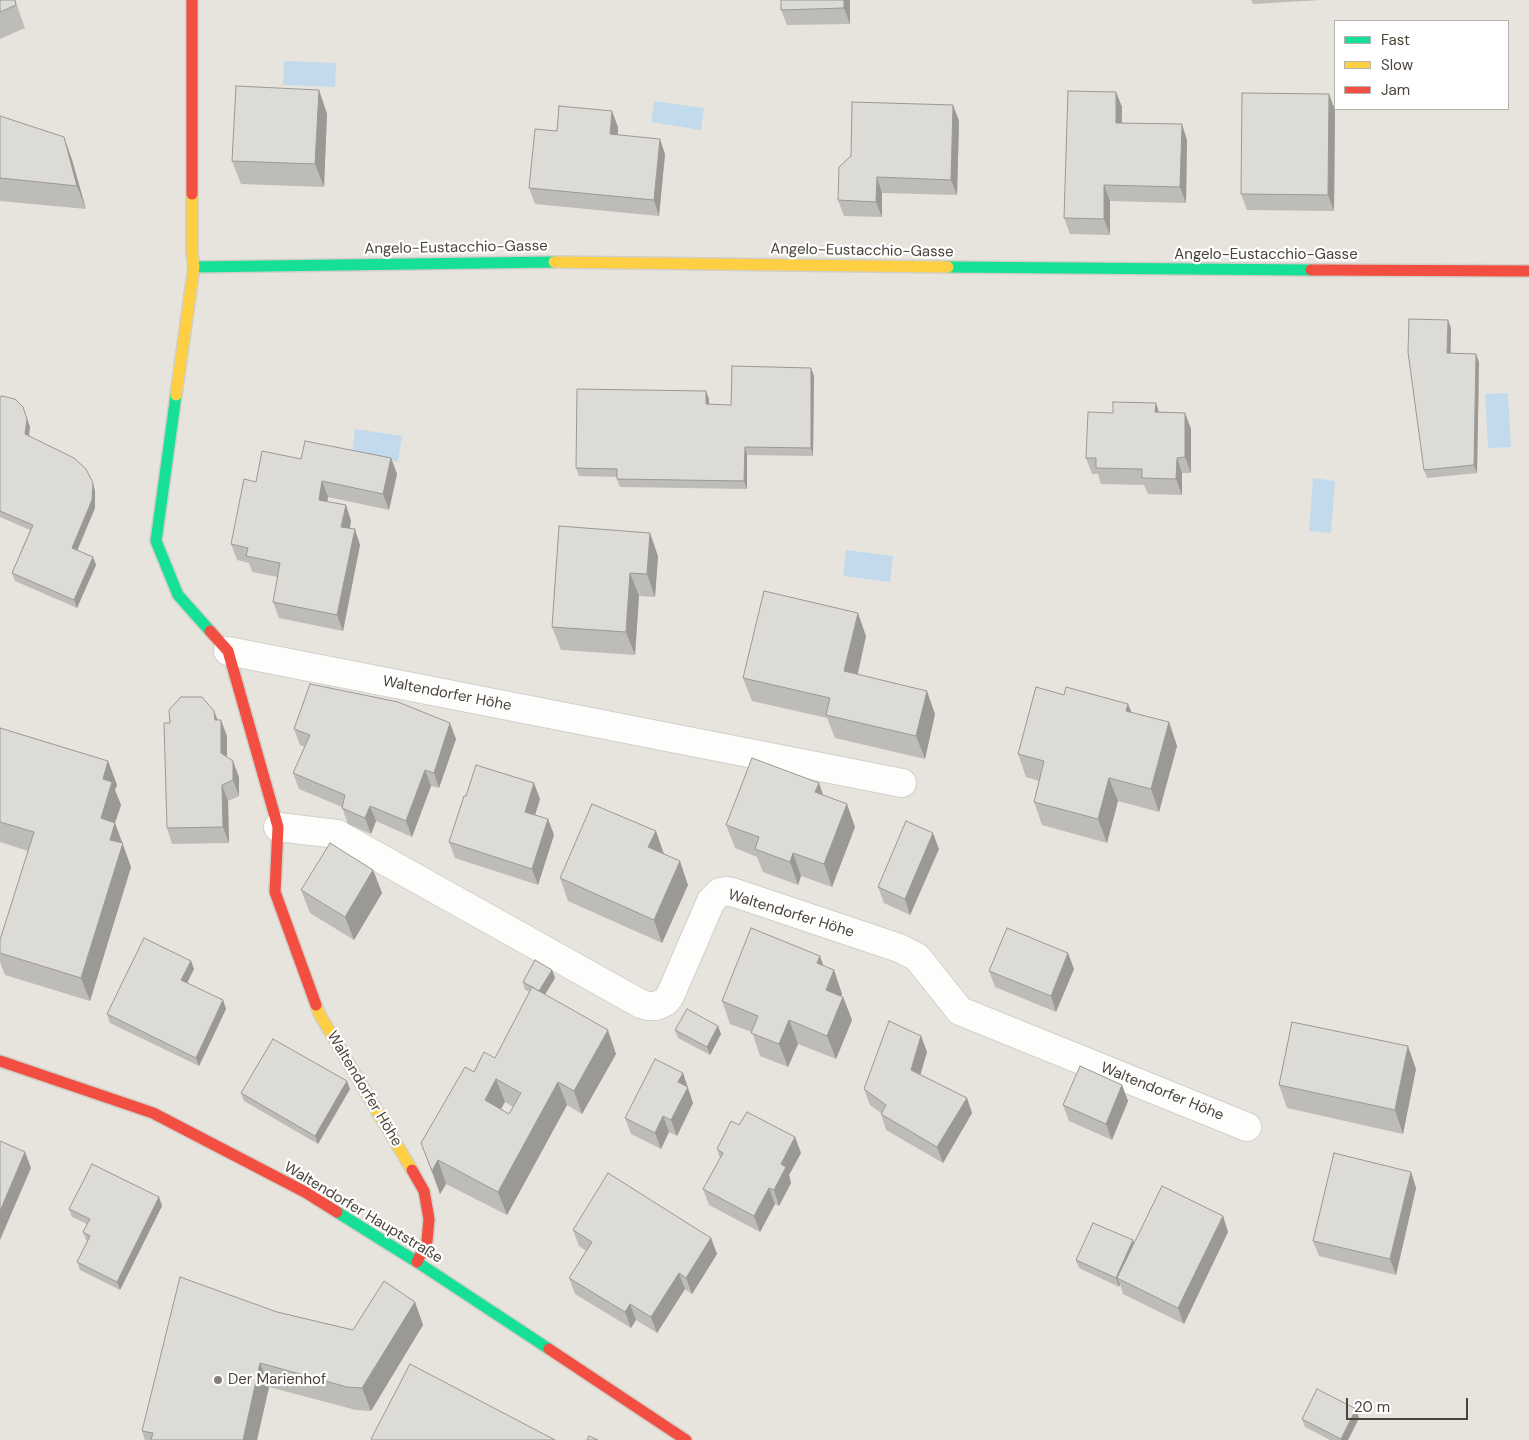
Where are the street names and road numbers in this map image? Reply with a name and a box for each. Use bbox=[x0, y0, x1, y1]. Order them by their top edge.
street label: Angelo-Eustacchio-Gasse bbox=[364, 237, 548, 259]
street label: Angelo-Eustacchio-Gasse bbox=[770, 240, 954, 262]
street label: Angelo-Eustacchio-Gasse bbox=[1174, 246, 1358, 264]
street label: Waltendorfer Höhe bbox=[381, 673, 513, 715]
street label: Waltendorfer Höhe bbox=[726, 886, 856, 942]
street label: Waltendorfer Höhe bbox=[323, 1028, 405, 1150]
street label: Waltendorfer Höhe bbox=[1098, 1059, 1226, 1125]
street label: Waltendorfer Hauptstraße bbox=[280, 1158, 446, 1268]

